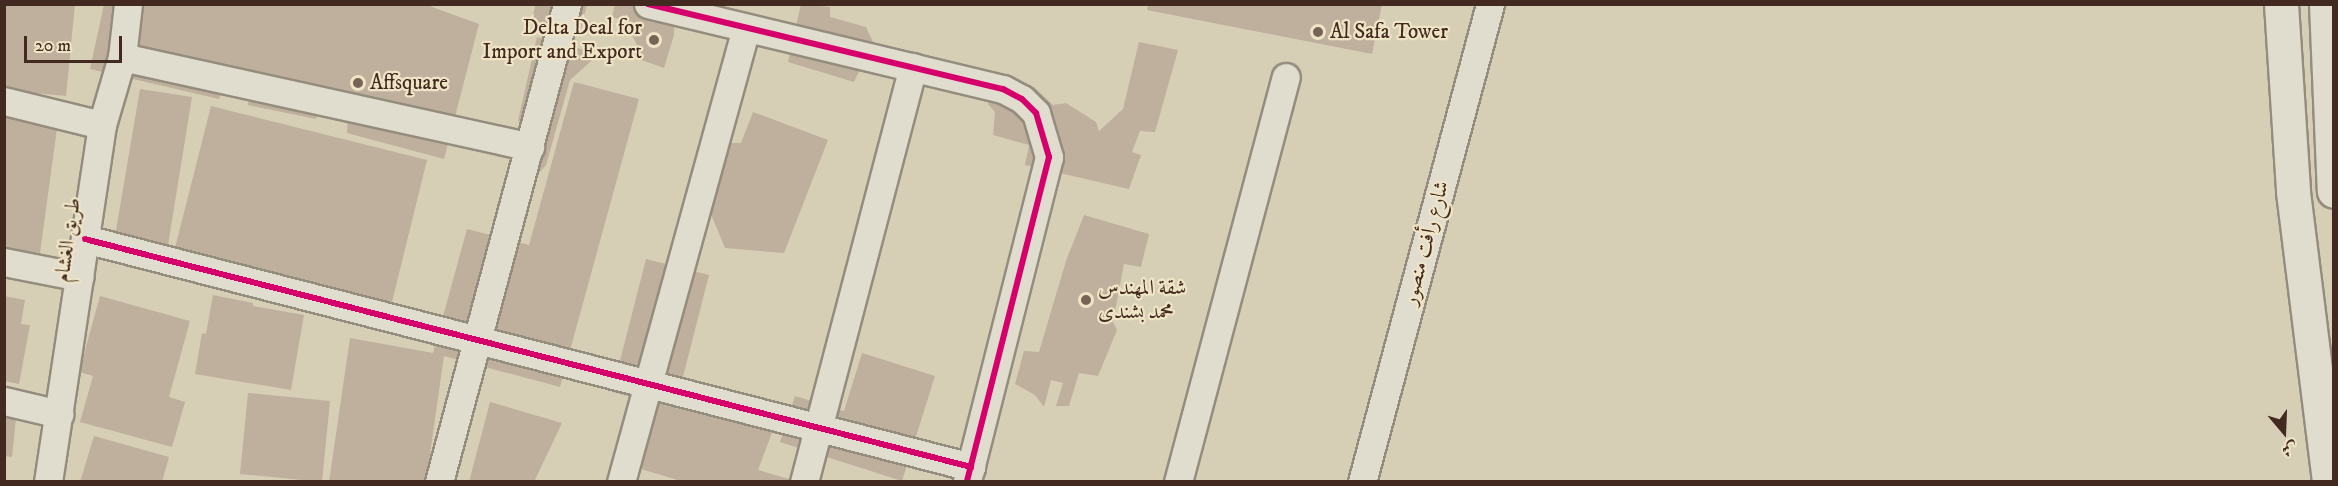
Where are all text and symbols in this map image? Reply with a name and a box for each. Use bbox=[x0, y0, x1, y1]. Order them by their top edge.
place label: Delta Deal for Import and Export bbox=[483, 15, 642, 65]
place label: Al Safa Tower bbox=[1330, 19, 1448, 45]
scale bar bbox=[27, 24, 124, 62]
marker: Al Safa Tower bbox=[1311, 25, 1325, 39]
marker: Delta Deal for Import and Export bbox=[647, 33, 661, 47]
text: 20 m bbox=[35, 35, 71, 57]
place label: Affsquare bbox=[370, 70, 448, 96]
marker: Affsquare bbox=[351, 76, 365, 90]
street label: شارع رأفت منصور bbox=[1397, 178, 1455, 308]
street label: طريق الغشام bbox=[50, 196, 86, 284]
place label: شقة المهندس محمد بشندى bbox=[1098, 275, 1186, 325]
marker: شقة المهندس محمد بشندى bbox=[1079, 293, 1093, 307]
north arrow bbox=[2254, 402, 2314, 462]
text: ش bbox=[2279, 437, 2301, 461]

